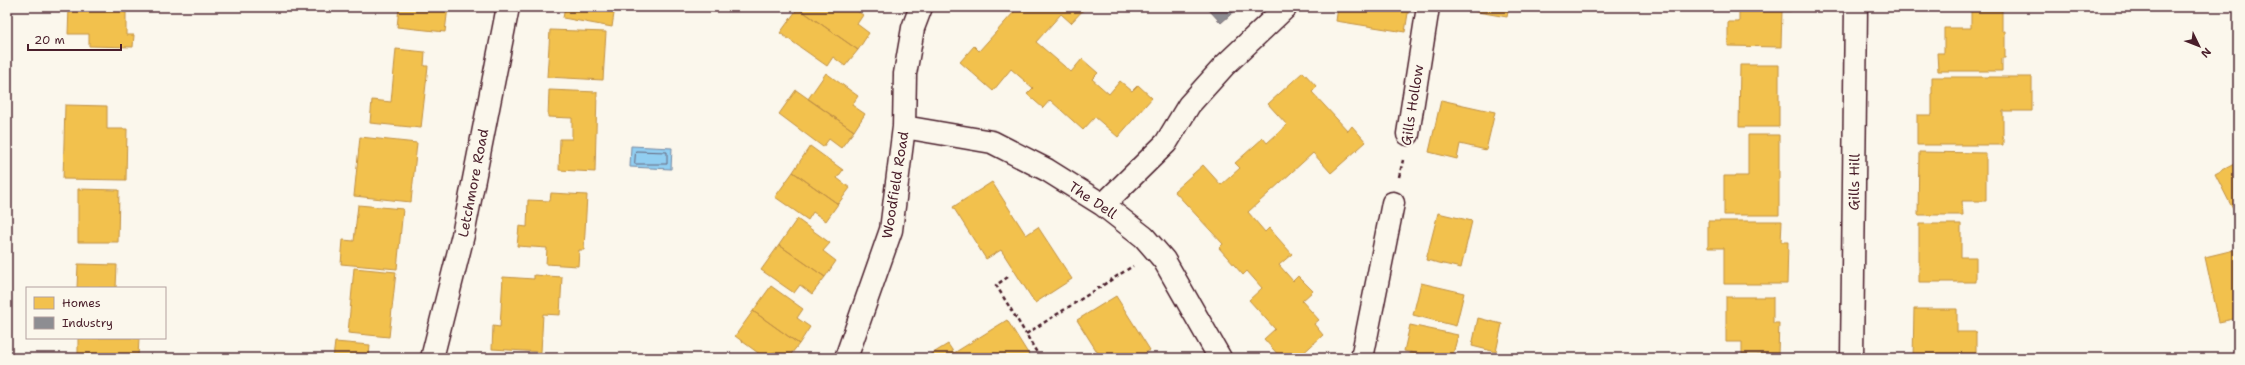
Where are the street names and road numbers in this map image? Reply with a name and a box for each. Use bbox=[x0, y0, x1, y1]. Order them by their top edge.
street label: Gills Hollow bbox=[1397, 63, 1427, 147]
street label: Letchmore Road bbox=[454, 127, 492, 239]
street label: Woodfield Road bbox=[878, 130, 912, 240]
street label: Gills Hill bbox=[1845, 153, 1864, 211]
street label: The Dell bbox=[1065, 177, 1121, 223]

